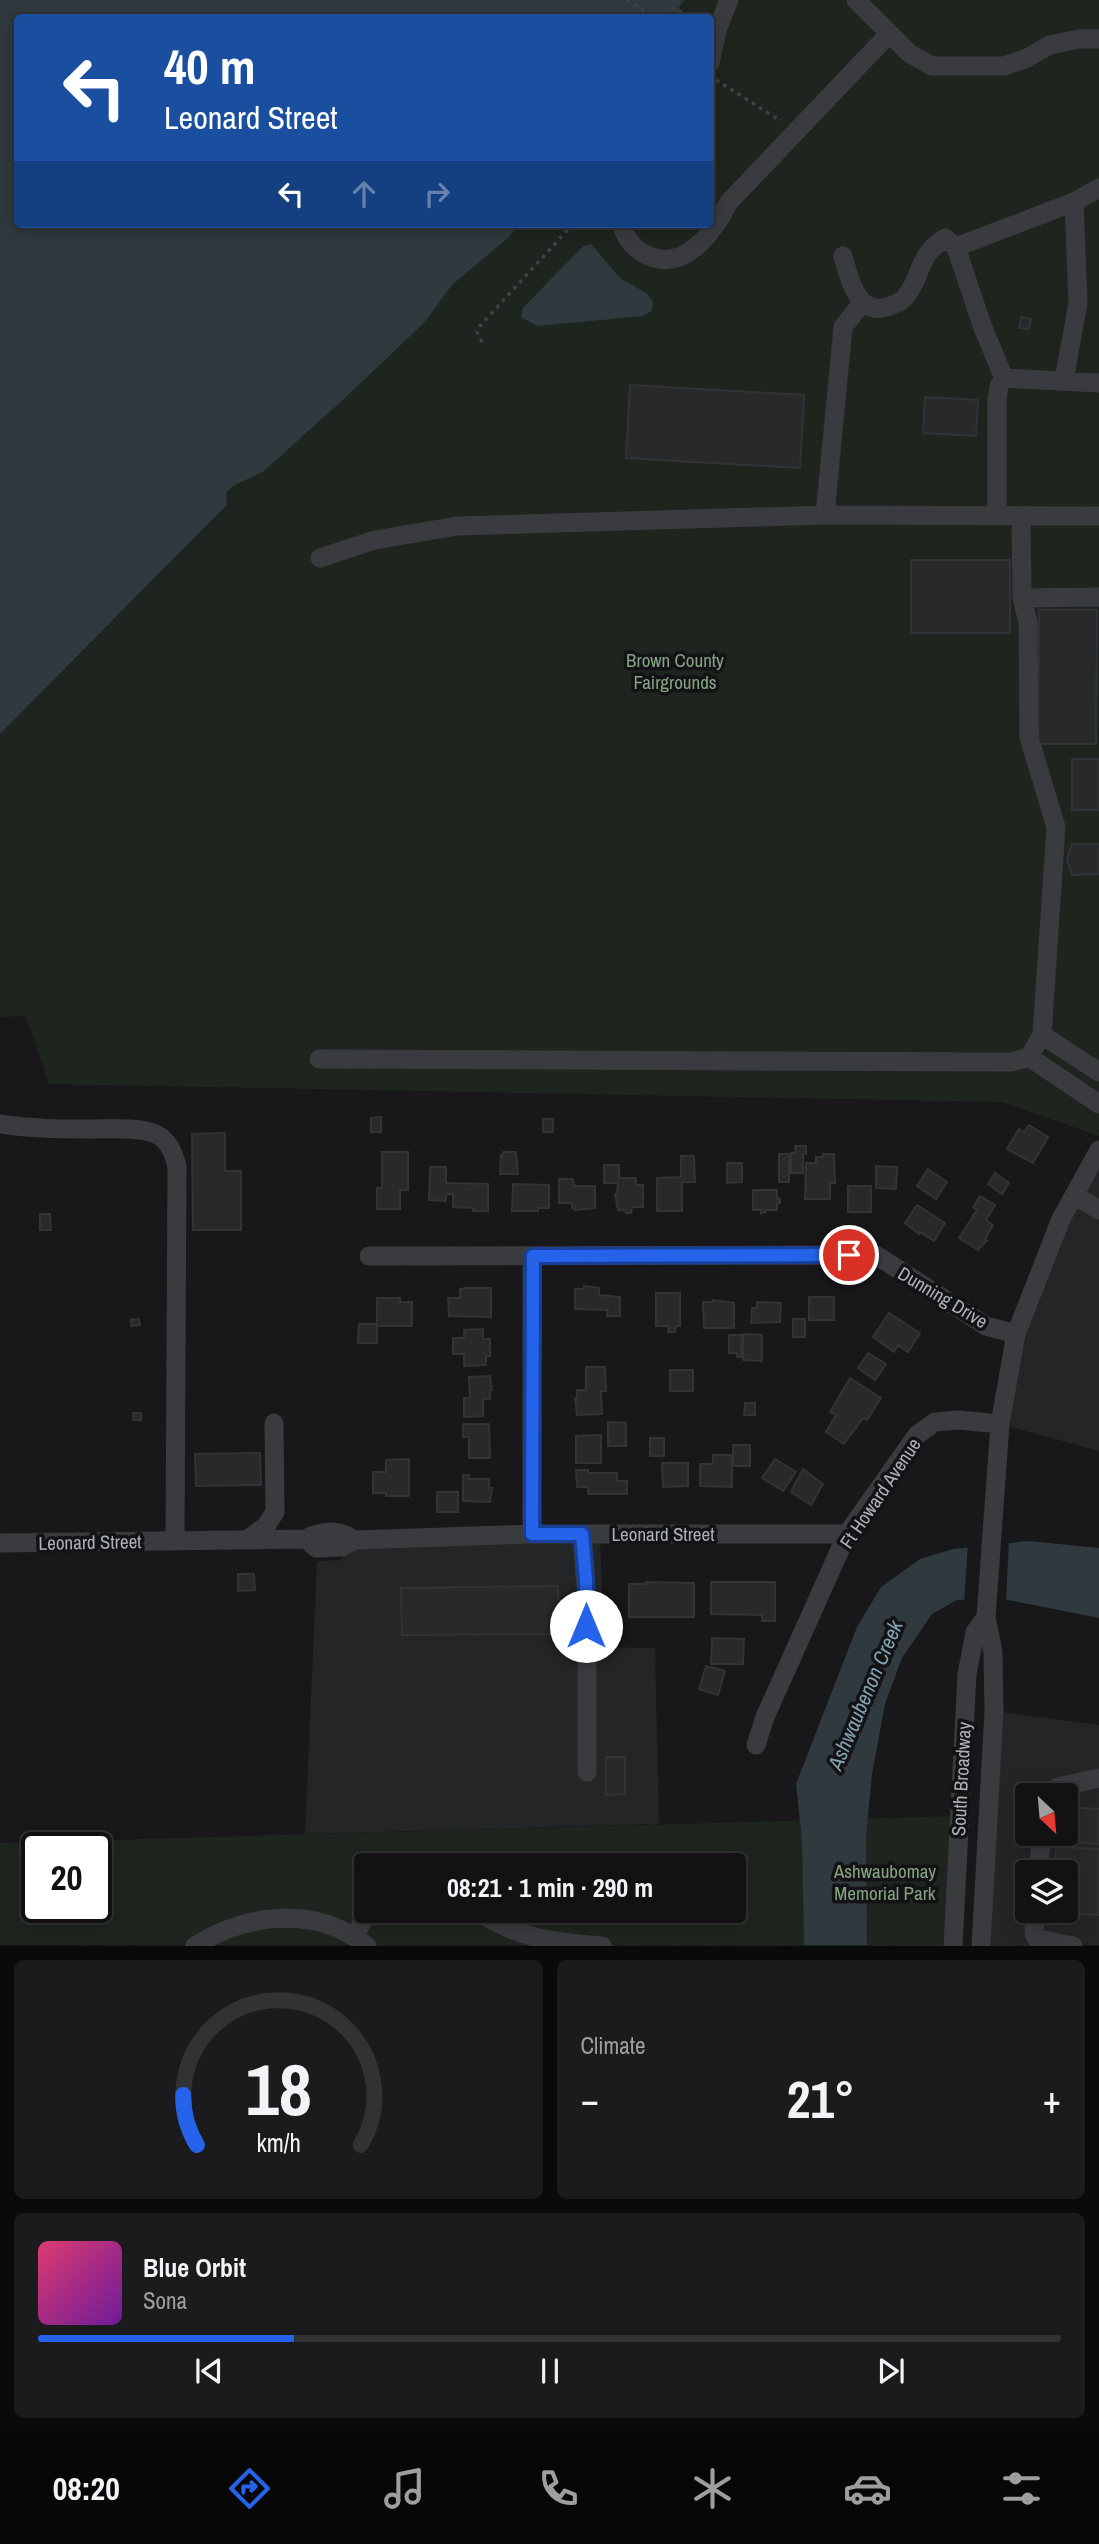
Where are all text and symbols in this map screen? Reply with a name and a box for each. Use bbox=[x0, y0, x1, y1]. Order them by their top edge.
text: 40 m bbox=[164, 33, 256, 99]
icon: left bbox=[49, 42, 140, 133]
text: Leonard Street bbox=[164, 96, 338, 139]
icon: left bbox=[272, 175, 310, 213]
icon: ahead bbox=[345, 175, 383, 213]
icon: right bbox=[418, 175, 456, 213]
park label: Brown County Fairgrounds bbox=[626, 647, 724, 695]
pin bbox=[819, 1225, 879, 1285]
icon: arrive bbox=[830, 1236, 868, 1274]
street label: Dunning Drive bbox=[893, 1260, 993, 1334]
street label: Ft Howard Avenue bbox=[833, 1433, 927, 1553]
street label: Leonard Street bbox=[611, 1521, 715, 1547]
street label: Leonard Street bbox=[38, 1528, 142, 1556]
position arrow bbox=[549, 1589, 623, 1663]
water label: Ashwaubenon Creek bbox=[820, 1614, 910, 1775]
street label: South Broadway bbox=[945, 1721, 977, 1837]
north arrow bbox=[1015, 1783, 1078, 1846]
map controls bbox=[1015, 1783, 1078, 1923]
speed limit sign: 20 bbox=[21, 1832, 112, 1923]
park label: Ashwaubomay Memorial Park bbox=[833, 1858, 936, 1906]
button: layers bbox=[1015, 1860, 1078, 1923]
text: 08:21 · 1 min · 290 m bbox=[447, 1870, 653, 1905]
text: Climate bbox=[581, 2030, 645, 2061]
text: 18 bbox=[245, 2041, 311, 2139]
text: 21° bbox=[787, 2064, 855, 2134]
text: − bbox=[581, 2074, 599, 2125]
text: + bbox=[1043, 2074, 1061, 2125]
text: km/h bbox=[256, 2126, 300, 2160]
text: Blue Orbit bbox=[143, 2250, 246, 2285]
text: Sona bbox=[143, 2285, 187, 2316]
icon: previous bbox=[190, 2352, 228, 2390]
icon: pause bbox=[531, 2352, 569, 2390]
icon: next bbox=[872, 2352, 910, 2390]
icon: directions bbox=[225, 2464, 274, 2513]
icon: music bbox=[380, 2464, 429, 2513]
icon: phone bbox=[534, 2464, 583, 2513]
icon: climate bbox=[688, 2464, 737, 2513]
icon: car bbox=[843, 2464, 892, 2513]
icon: filters bbox=[997, 2464, 1046, 2513]
text: 08:20 bbox=[53, 2467, 120, 2510]

